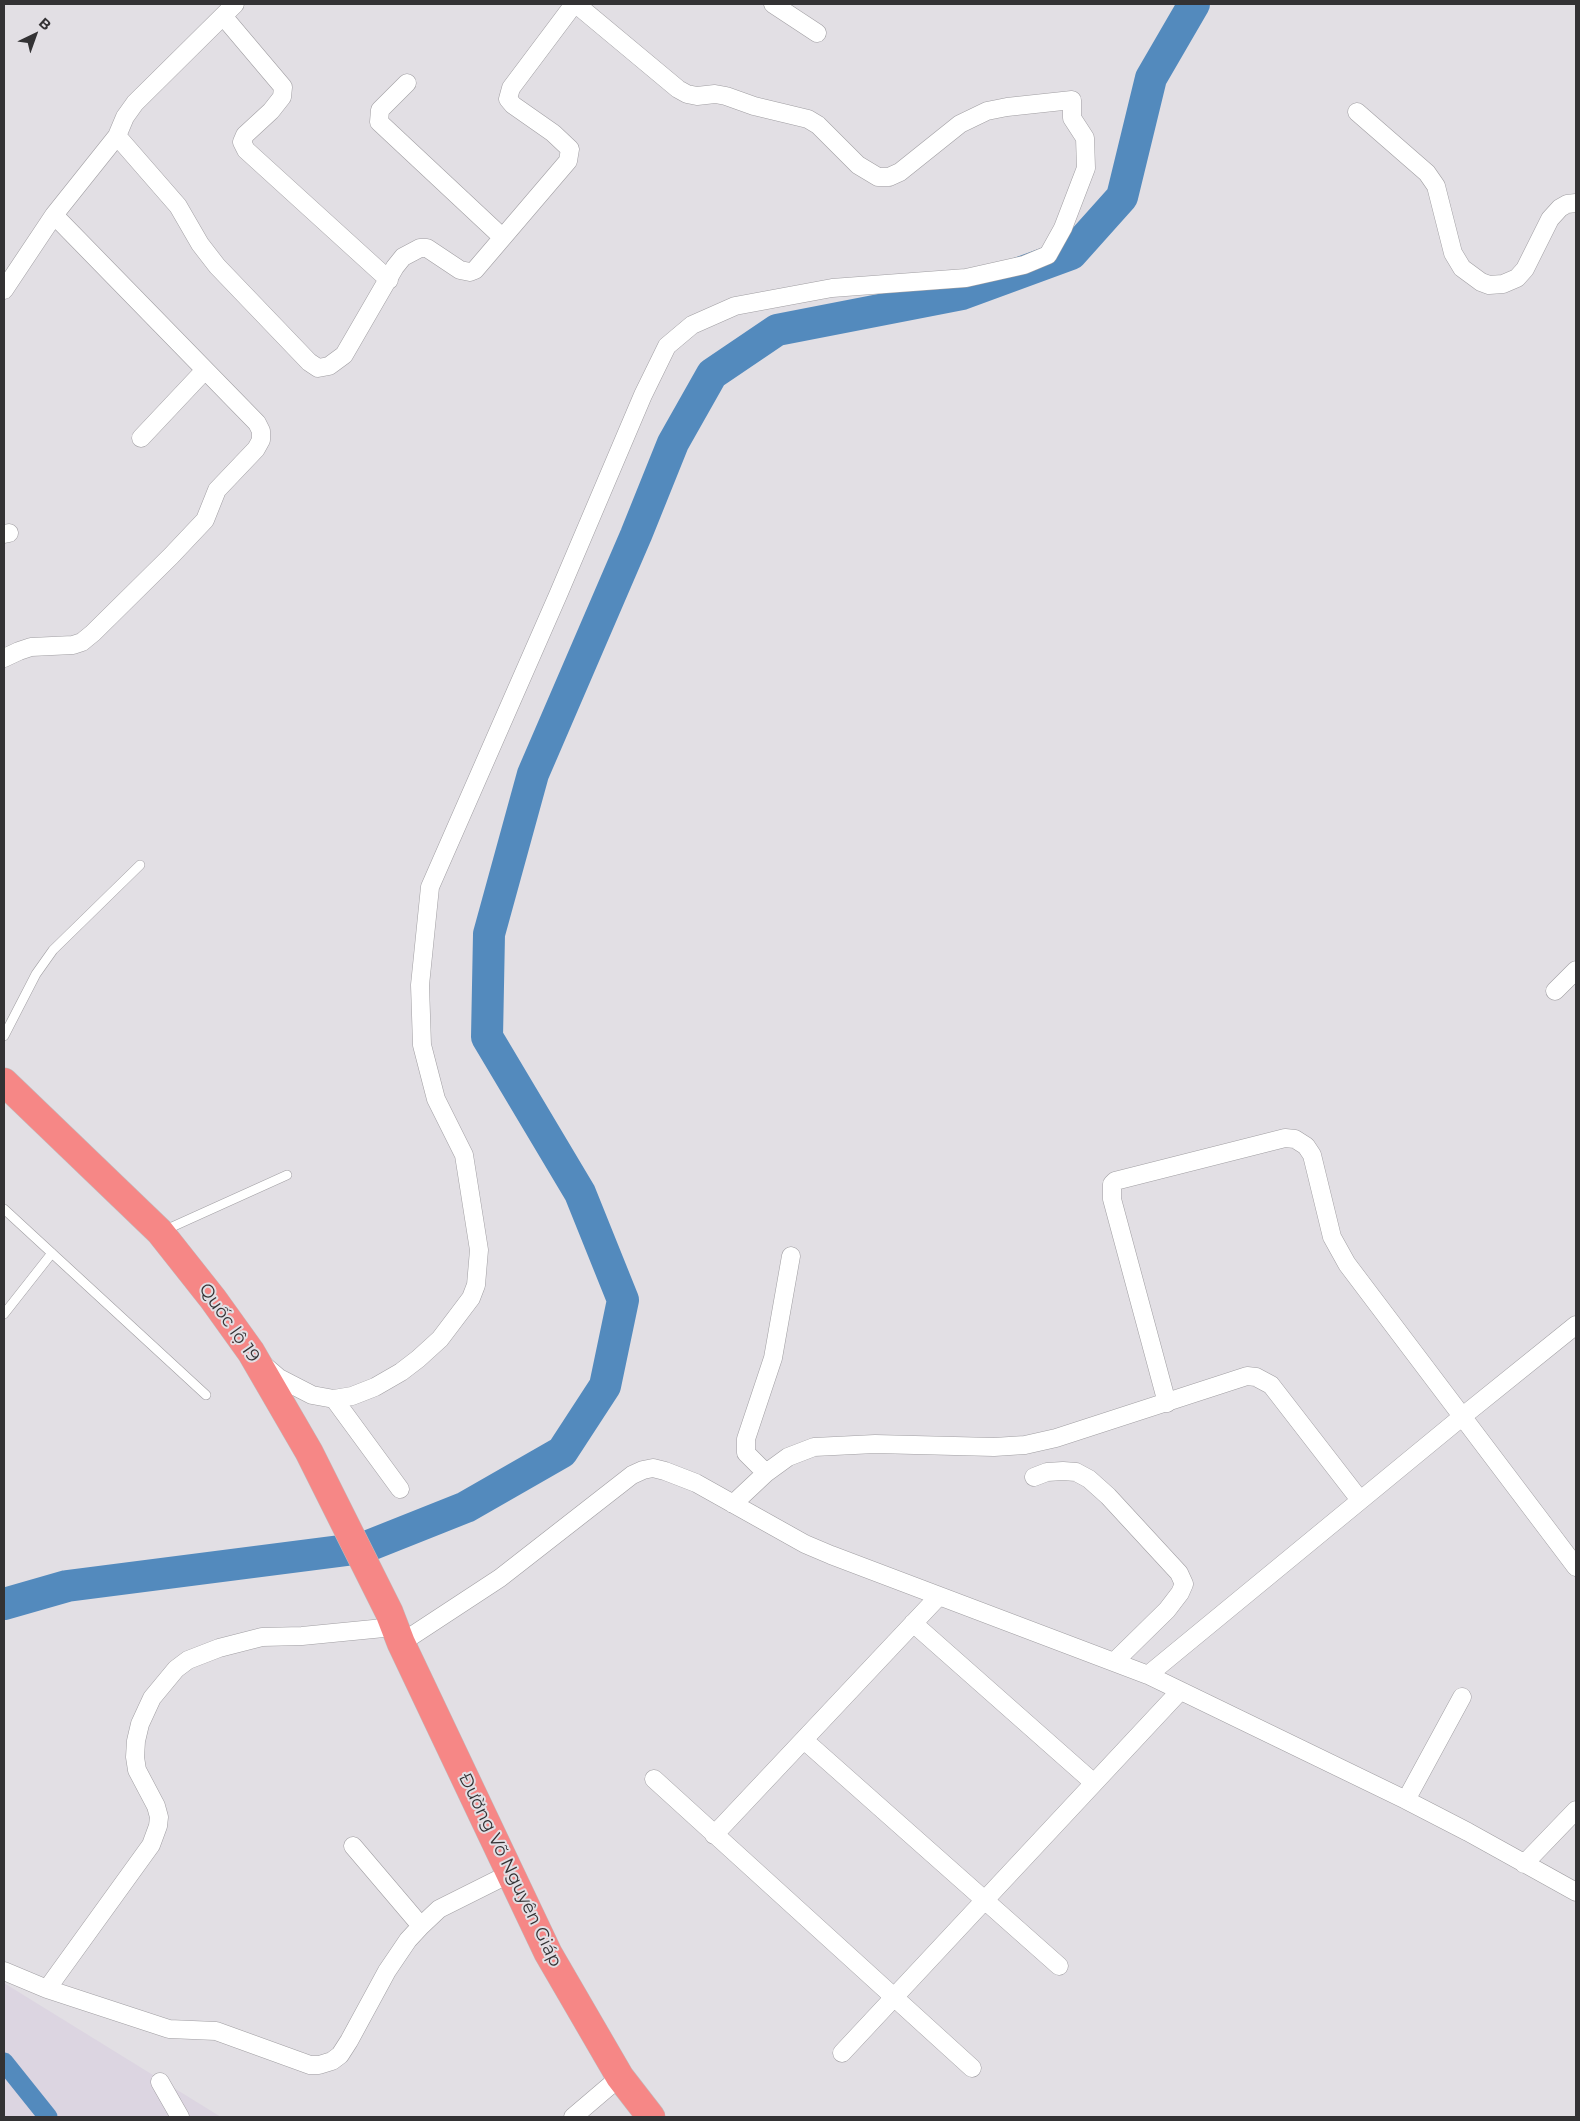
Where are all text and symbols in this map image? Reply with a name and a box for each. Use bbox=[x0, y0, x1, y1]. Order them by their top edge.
north arrow bbox=[10, 10, 60, 60]
text: B bbox=[35, 14, 55, 34]
street label: Quốc lộ 19 bbox=[194, 1279, 264, 1367]
street label: Đường Võ Nguyên Giáp bbox=[454, 1770, 566, 1970]

